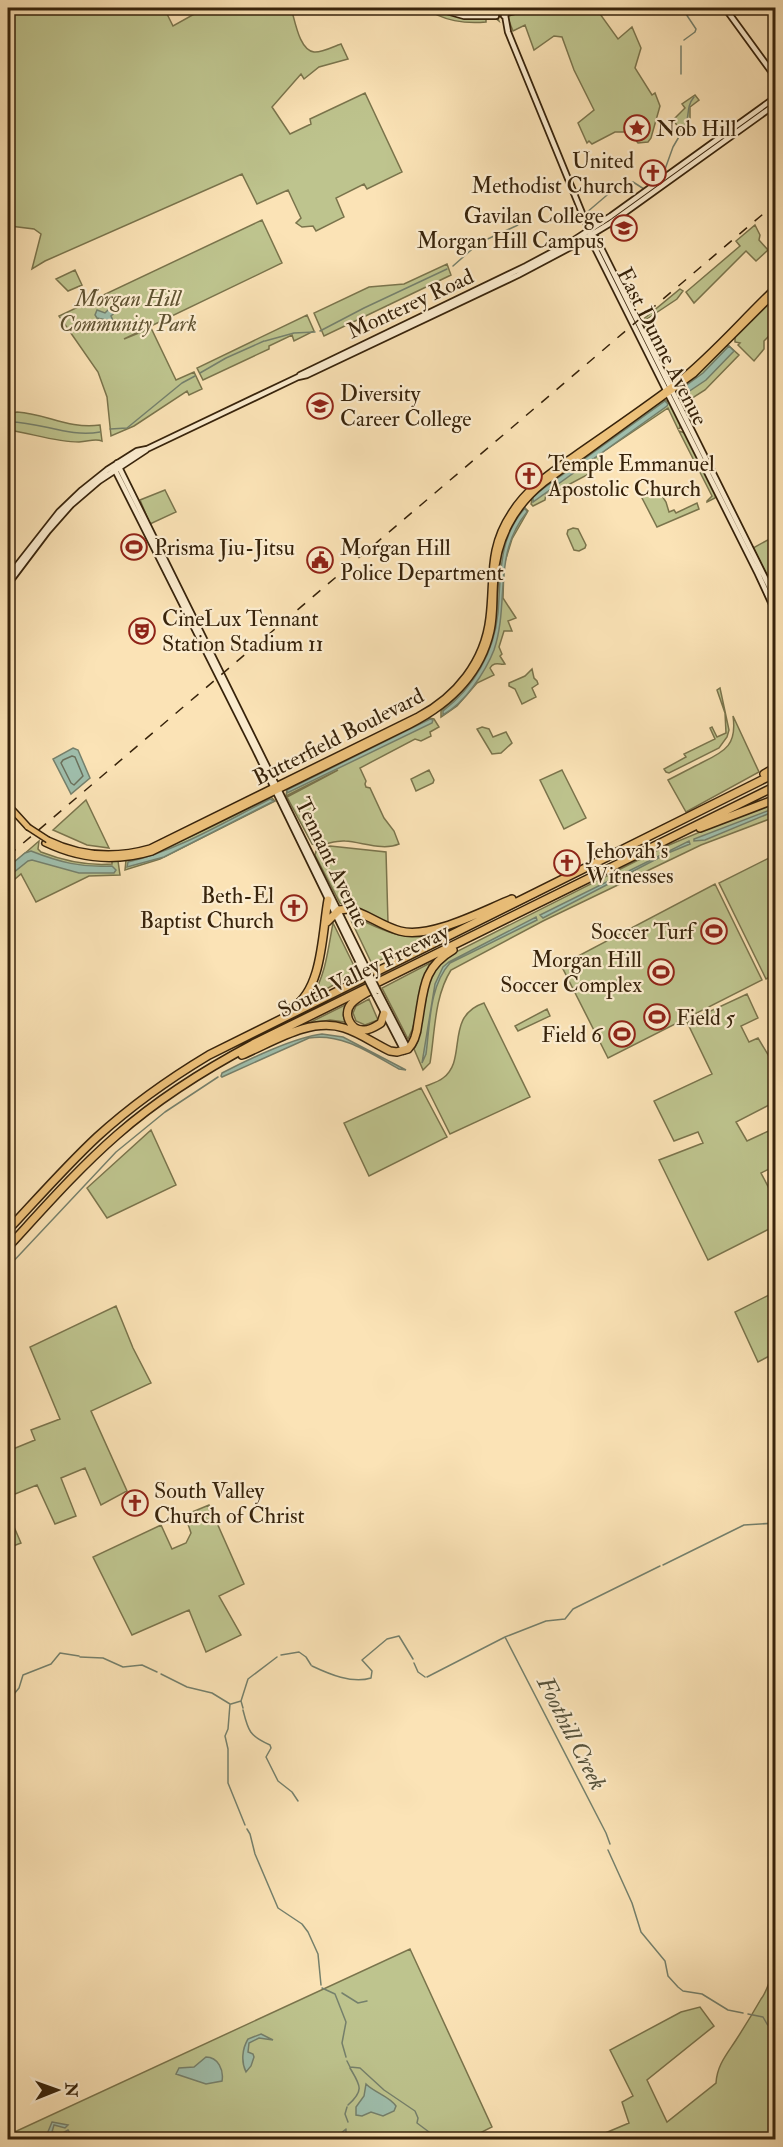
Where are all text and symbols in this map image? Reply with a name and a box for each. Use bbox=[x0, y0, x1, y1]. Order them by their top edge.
place icon: Nob Hill bbox=[622, 113, 652, 143]
place label: Nob Hill bbox=[656, 115, 737, 143]
place label: United Methodist Church bbox=[471, 147, 634, 200]
church icon: United Methodist Church bbox=[638, 158, 668, 188]
place label: Gavilan College Morgan Hill Campus bbox=[417, 202, 604, 256]
school or university icon: Gavilan College Morgan Hill Campus bbox=[609, 213, 639, 243]
street label: Monterey Road bbox=[343, 262, 478, 345]
street label: East Dunne Avenue bbox=[610, 263, 714, 430]
park label: Morgan Hill Community Park bbox=[59, 285, 197, 338]
place label: Diversity Career College bbox=[340, 380, 471, 433]
school or university icon: Diversity Career College bbox=[305, 391, 335, 421]
place label: Temple Emmanuel Apostolic Church bbox=[547, 450, 715, 504]
church icon: Temple Emmanuel Apostolic Church bbox=[514, 461, 544, 491]
sports icon: Prisma Jiu-Jitsu bbox=[119, 532, 149, 562]
place label: Prisma Jiu-Jitsu bbox=[154, 534, 295, 562]
place label: Morgan Hill Police Department bbox=[340, 534, 504, 588]
public building icon: Morgan Hill Police Department bbox=[305, 545, 335, 575]
place label: CineLux Tennant Station Stadium 11 bbox=[162, 605, 324, 658]
theatre icon: CineLux Tennant Station Stadium 11 bbox=[127, 616, 157, 646]
street label: Butterfield Boulevard bbox=[248, 682, 429, 792]
street label: Tennant Avenue bbox=[289, 793, 376, 932]
place label: Jehovah's Witnesses bbox=[585, 837, 674, 890]
church icon: Jehovah's Witnesses bbox=[552, 848, 582, 878]
place label: Beth-El Baptist Church bbox=[140, 882, 274, 936]
church icon: Beth-El Baptist Church bbox=[279, 893, 309, 923]
sports icon: Soccer Turf bbox=[699, 916, 729, 946]
street label: South Valley Freeway bbox=[273, 917, 454, 1024]
place label: Soccer Turf bbox=[591, 918, 697, 946]
place label: Morgan Hill Soccer Complex bbox=[500, 946, 642, 1000]
sports icon: Morgan Hill Soccer Complex bbox=[646, 957, 676, 987]
sports icon: Field 5 bbox=[642, 1002, 672, 1032]
place label: Field 5 bbox=[676, 1004, 736, 1032]
sports icon: Field 6 bbox=[607, 1019, 637, 1049]
place label: Field 6 bbox=[541, 1021, 604, 1049]
place label: South Valley Church of Christ bbox=[154, 1477, 305, 1530]
church icon: South Valley Church of Christ bbox=[120, 1488, 150, 1518]
water label: Foothill Creek bbox=[529, 1670, 614, 1796]
north arrow bbox=[27, 2060, 87, 2120]
text: N bbox=[61, 2081, 81, 2098]

